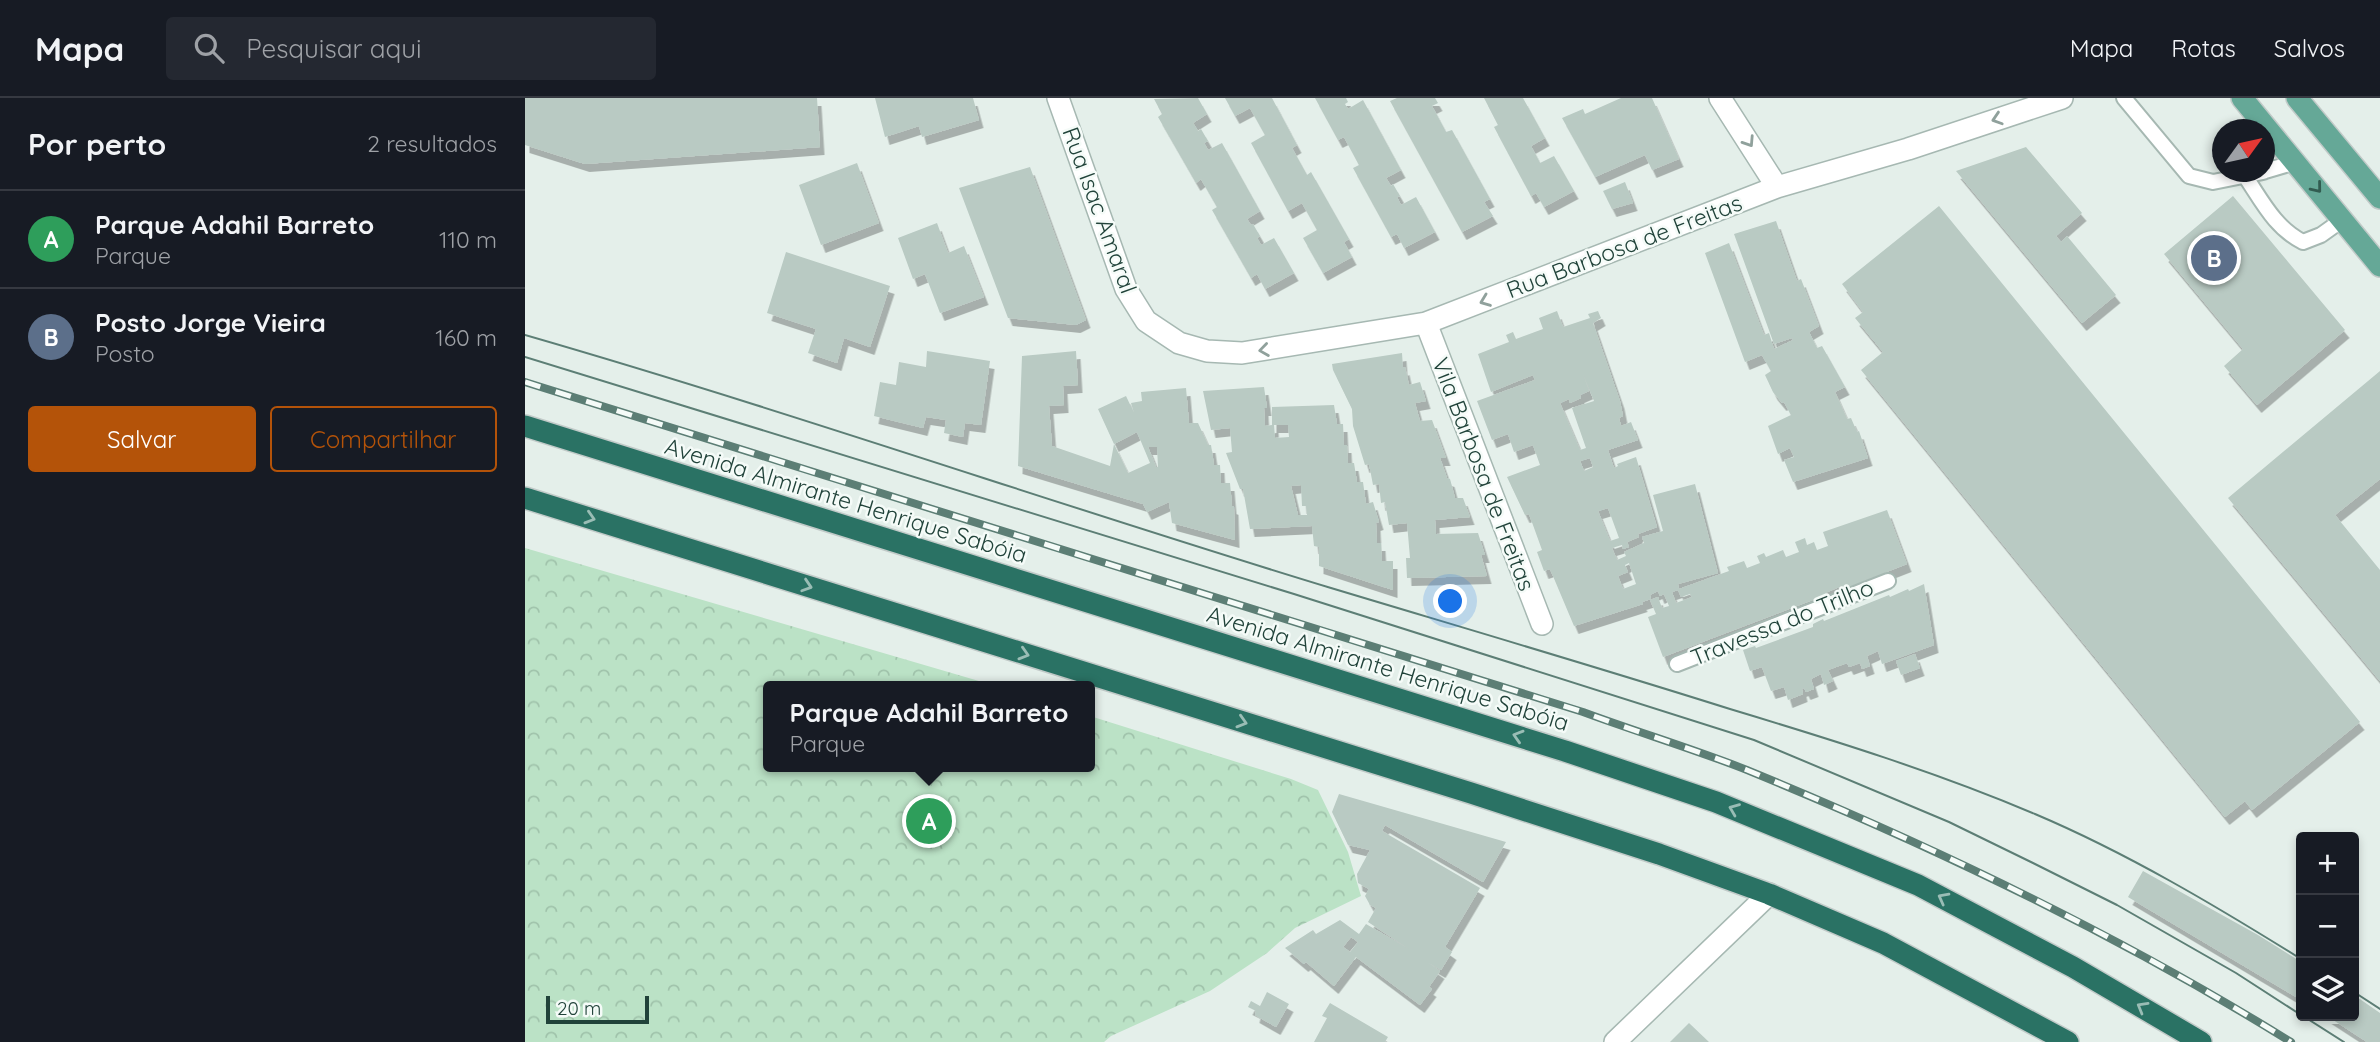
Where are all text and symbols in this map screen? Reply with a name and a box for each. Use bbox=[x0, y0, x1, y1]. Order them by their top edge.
search box bbox=[166, 17, 656, 80]
text: Mapa bbox=[35, 28, 124, 69]
icon: search bbox=[190, 29, 228, 67]
text: Pesquisar aqui bbox=[246, 32, 422, 65]
text: Mapa bbox=[2070, 33, 2133, 63]
text: Rotas bbox=[2171, 33, 2236, 63]
text: Salvos bbox=[2274, 33, 2345, 63]
one-way arrow bbox=[1992, 111, 2004, 126]
north arrow bbox=[2212, 119, 2275, 182]
street label: Rua Isac Amaral bbox=[1056, 123, 1144, 297]
text: Por perto bbox=[28, 125, 166, 163]
text: 2 resultados bbox=[367, 129, 497, 158]
one-way arrow bbox=[1740, 134, 1753, 147]
one-way arrow bbox=[2309, 180, 2321, 193]
street label: Rua Barbosa de Freitas bbox=[1502, 188, 1746, 304]
text: Parque Adahil Barreto bbox=[95, 208, 374, 241]
text: A bbox=[44, 225, 58, 254]
text: 110 m bbox=[439, 225, 497, 254]
pin: B bbox=[2191, 232, 2237, 284]
text: Parque bbox=[95, 241, 171, 270]
one-way arrow bbox=[1480, 292, 1492, 306]
text: Posto Jorge Vieira bbox=[95, 306, 326, 339]
text: B bbox=[43, 323, 59, 352]
text: 160 m bbox=[435, 323, 497, 352]
text: Posto bbox=[95, 339, 155, 368]
one-way arrow bbox=[1258, 342, 1270, 357]
street label: Vila Barbosa de Freitas bbox=[1426, 353, 1542, 595]
button: Salvar bbox=[28, 406, 256, 472]
button: Compartilhar bbox=[270, 406, 497, 472]
street label: Avenida Almirante Henrique Sabóia bbox=[662, 431, 1030, 569]
one-way arrow bbox=[584, 510, 596, 525]
street label: Travessa do Trilho bbox=[1686, 572, 1878, 672]
one-way arrow bbox=[801, 577, 813, 592]
your location bbox=[1433, 584, 1467, 618]
street label: Avenida Almirante Henrique Sabóia bbox=[1204, 599, 1572, 737]
one-way arrow bbox=[1018, 646, 1030, 660]
popup bbox=[763, 681, 1095, 772]
text: Parque Adahil Barreto bbox=[789, 696, 1069, 729]
one-way arrow bbox=[1235, 714, 1247, 728]
text: Parque bbox=[789, 729, 865, 758]
one-way arrow bbox=[1513, 730, 1525, 745]
pin: A bbox=[906, 795, 952, 847]
one-way arrow bbox=[1728, 804, 1740, 818]
map controls bbox=[2296, 832, 2359, 1021]
button: + bbox=[2296, 832, 2359, 895]
one-way arrow bbox=[1938, 893, 1950, 906]
button: − bbox=[2296, 895, 2359, 958]
button: layers bbox=[2296, 958, 2359, 1021]
scale bar bbox=[546, 993, 649, 1025]
text: 20 m bbox=[557, 996, 601, 1020]
one-way arrow bbox=[2137, 1003, 2150, 1016]

